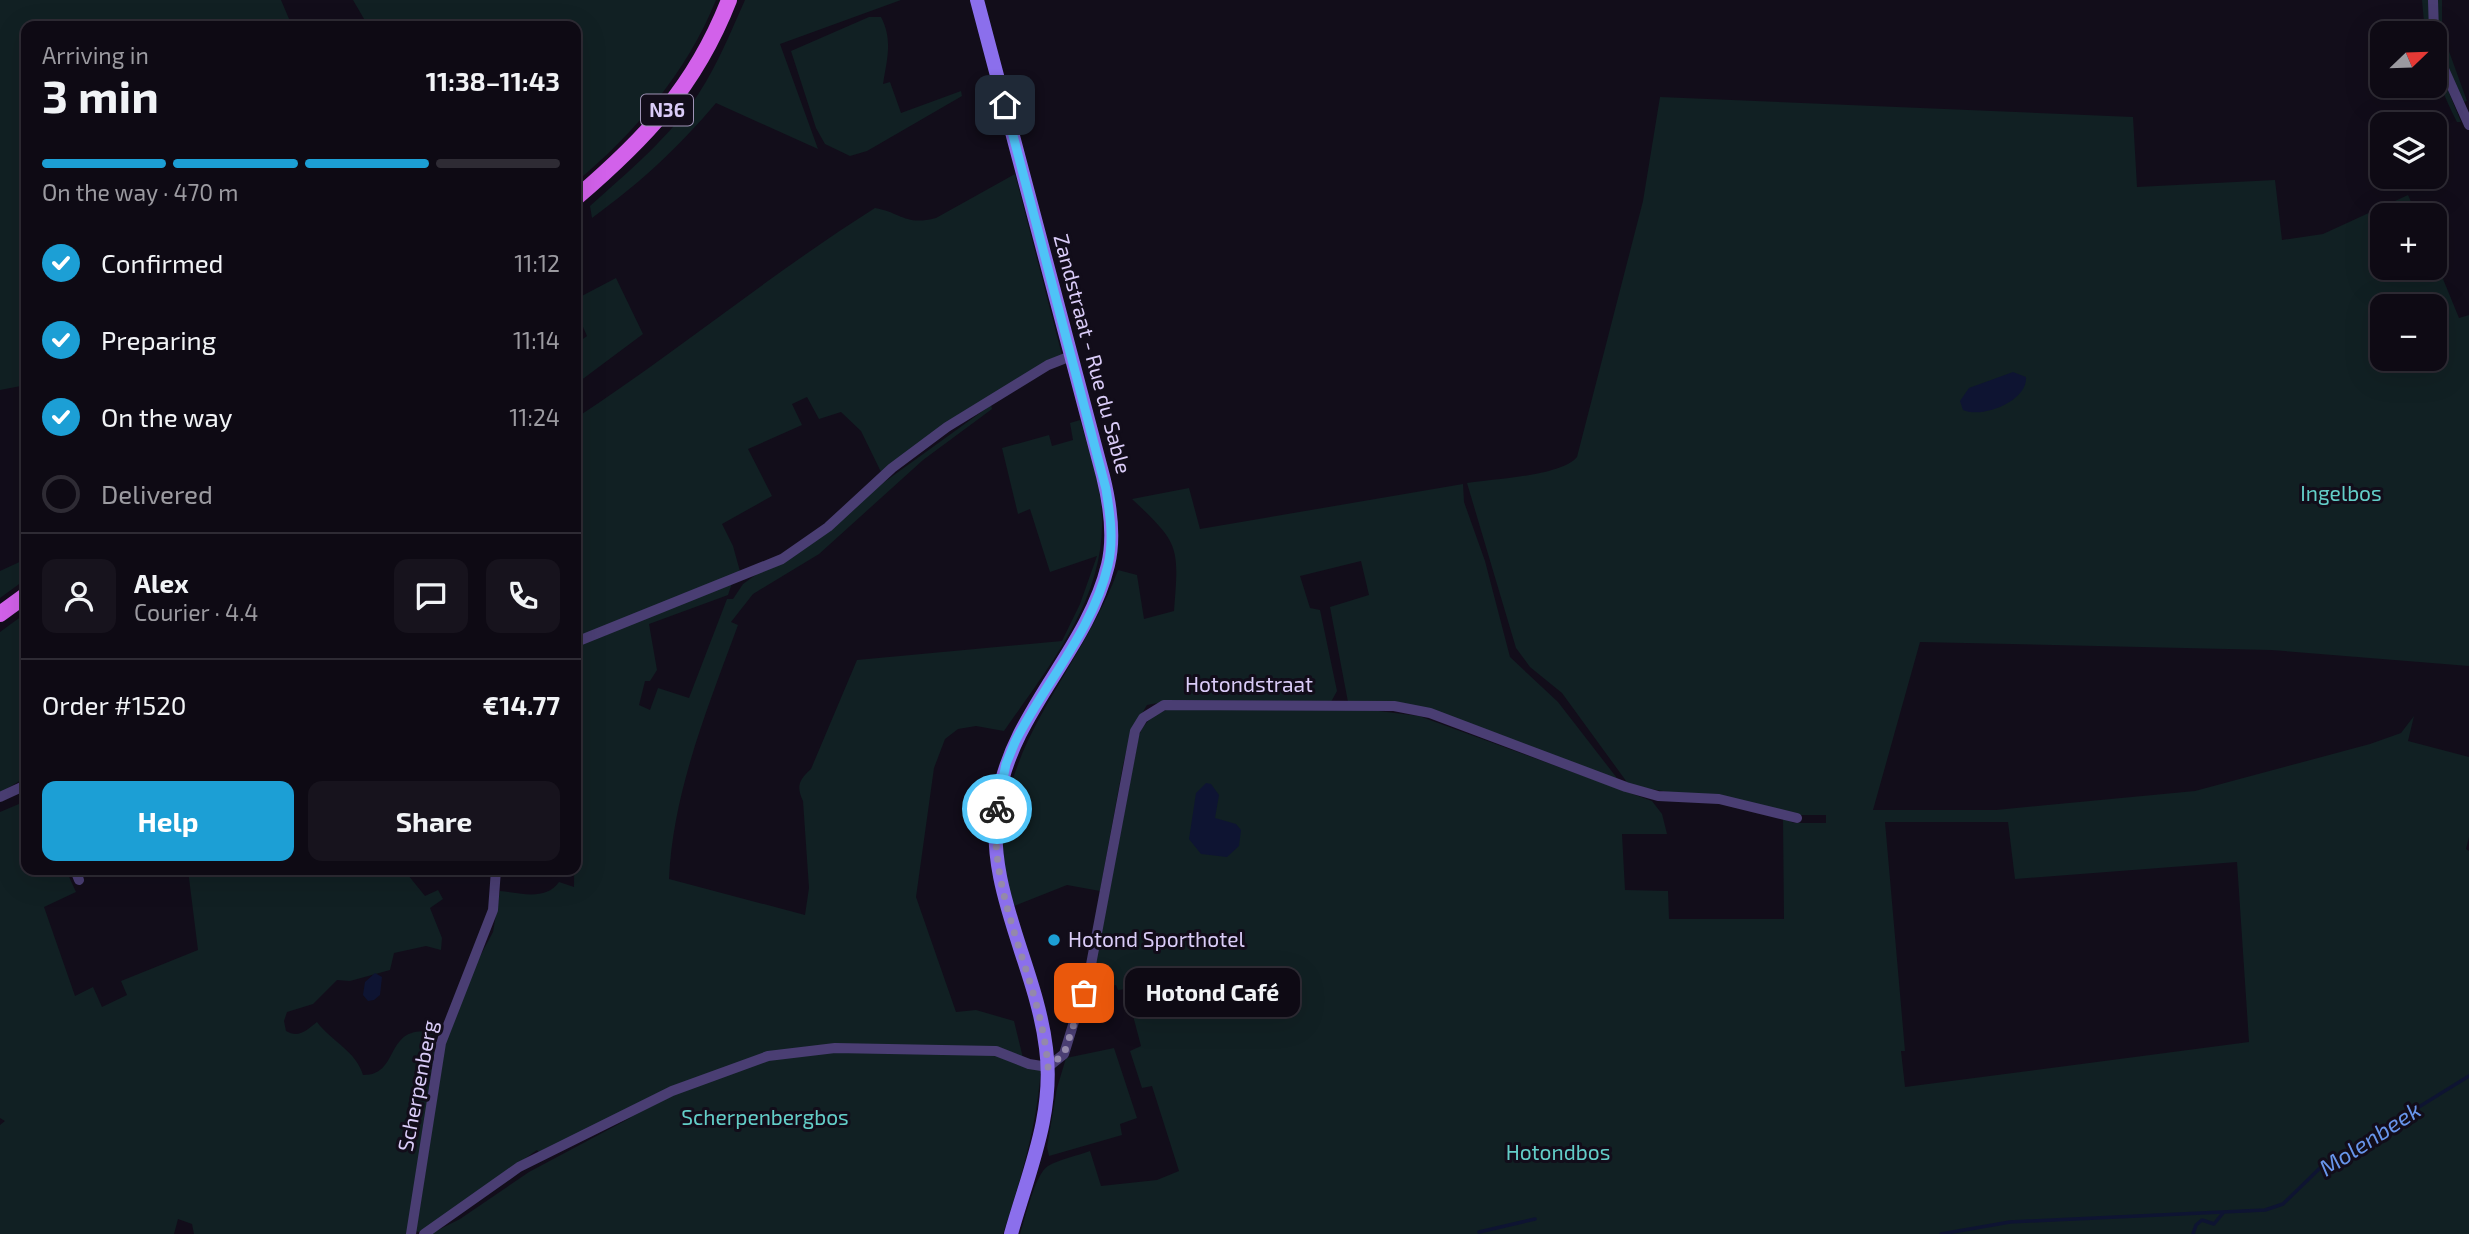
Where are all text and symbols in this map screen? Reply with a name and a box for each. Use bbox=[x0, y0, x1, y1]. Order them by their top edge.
north arrow bbox=[2370, 21, 2446, 98]
map controls bbox=[2370, 21, 2447, 371]
text: Arriving in bbox=[42, 41, 149, 69]
text: 11:38–11:43 bbox=[426, 65, 560, 96]
text: 3 min bbox=[42, 67, 159, 122]
pin bbox=[975, 75, 1035, 135]
icon: home bbox=[986, 86, 1024, 124]
road number: N36 bbox=[641, 94, 693, 125]
button: layers bbox=[2370, 112, 2447, 189]
text: On the way · 470 m bbox=[42, 178, 239, 206]
button: + bbox=[2370, 203, 2447, 280]
street label: Zandstraat - Rue du Sable bbox=[1049, 231, 1137, 476]
icon: check bbox=[42, 244, 80, 282]
text: Confirmed bbox=[101, 247, 224, 278]
text: 11:12 bbox=[514, 249, 560, 277]
button: − bbox=[2370, 294, 2447, 371]
icon: check bbox=[42, 321, 80, 359]
text: Preparing bbox=[101, 324, 216, 355]
text: 11:14 bbox=[513, 326, 560, 354]
icon: check bbox=[42, 398, 80, 436]
text: On the way bbox=[101, 401, 232, 432]
text: 11:24 bbox=[509, 403, 560, 431]
text: Delivered bbox=[101, 478, 213, 509]
park label: Ingelbos bbox=[2300, 480, 2382, 505]
button: person bbox=[42, 559, 116, 633]
button: chat bbox=[394, 559, 468, 633]
button: phone bbox=[486, 559, 560, 633]
text: Alex bbox=[134, 567, 189, 598]
text: Courier · 4.4 bbox=[134, 598, 258, 626]
street label: Hotondstraat bbox=[1185, 671, 1313, 696]
text: Order #1520 bbox=[42, 689, 186, 720]
text: €14.77 bbox=[483, 689, 560, 720]
courier bbox=[962, 774, 1032, 844]
button: Help bbox=[42, 781, 294, 861]
button: Share bbox=[308, 781, 560, 861]
icon: bike bbox=[978, 790, 1016, 828]
place label: Hotond Sporthotel bbox=[1068, 926, 1245, 951]
marker: Hotond Sporthotel bbox=[1046, 932, 1062, 948]
pin bbox=[1054, 963, 1114, 1023]
callout: Hotond Café bbox=[1126, 968, 1301, 1018]
icon: bag bbox=[1065, 974, 1103, 1012]
text: Hotond Café bbox=[1146, 978, 1279, 1006]
street label: Scherpenberg bbox=[392, 1018, 442, 1153]
water label: Molenbeek bbox=[2313, 1095, 2425, 1181]
park label: Scherpenbergbos bbox=[681, 1104, 849, 1129]
park label: Hotondbos bbox=[1506, 1139, 1610, 1164]

